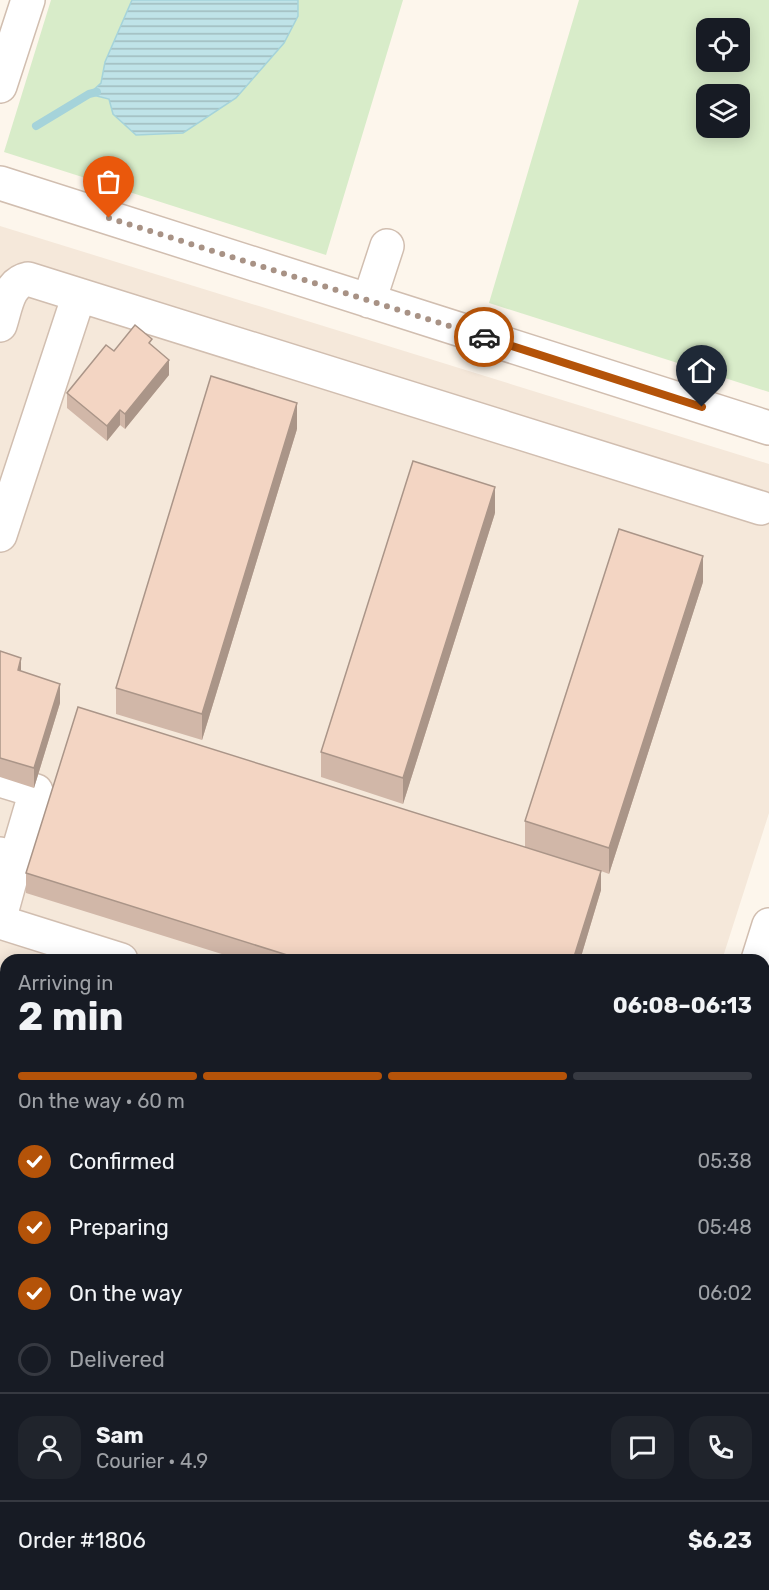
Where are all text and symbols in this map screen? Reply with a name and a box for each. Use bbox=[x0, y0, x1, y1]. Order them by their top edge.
map controls bbox=[696, 18, 750, 138]
button: locate bbox=[696, 18, 750, 72]
button: layers bbox=[696, 84, 750, 138]
pin bbox=[83, 156, 134, 218]
icon: bag bbox=[92, 165, 125, 198]
courier bbox=[454, 307, 514, 367]
icon: car bbox=[468, 321, 501, 354]
pin bbox=[676, 345, 727, 407]
icon: home bbox=[685, 354, 718, 387]
text: Arriving in bbox=[18, 971, 113, 995]
text: 06:08–06:13 bbox=[613, 992, 752, 1019]
text: 2 min bbox=[18, 994, 124, 1040]
text: On the way · 60 m bbox=[18, 1089, 185, 1113]
icon: check bbox=[18, 1145, 51, 1178]
text: Confirmed bbox=[69, 1148, 175, 1175]
text: 05:38 bbox=[698, 1149, 752, 1173]
icon: check bbox=[18, 1211, 51, 1244]
text: Preparing bbox=[69, 1214, 169, 1241]
text: 05:48 bbox=[697, 1215, 752, 1239]
icon: check bbox=[18, 1277, 51, 1310]
text: On the way bbox=[69, 1280, 183, 1307]
text: 06:02 bbox=[698, 1281, 752, 1305]
text: Delivered bbox=[69, 1346, 165, 1373]
button: person bbox=[18, 1416, 81, 1479]
button: chat bbox=[611, 1416, 674, 1479]
button: phone bbox=[689, 1416, 752, 1479]
text: Sam bbox=[96, 1422, 144, 1449]
text: Courier · 4.9 bbox=[96, 1449, 208, 1473]
text: Order #1806 bbox=[18, 1527, 146, 1554]
text: $6.23 bbox=[688, 1527, 752, 1554]

